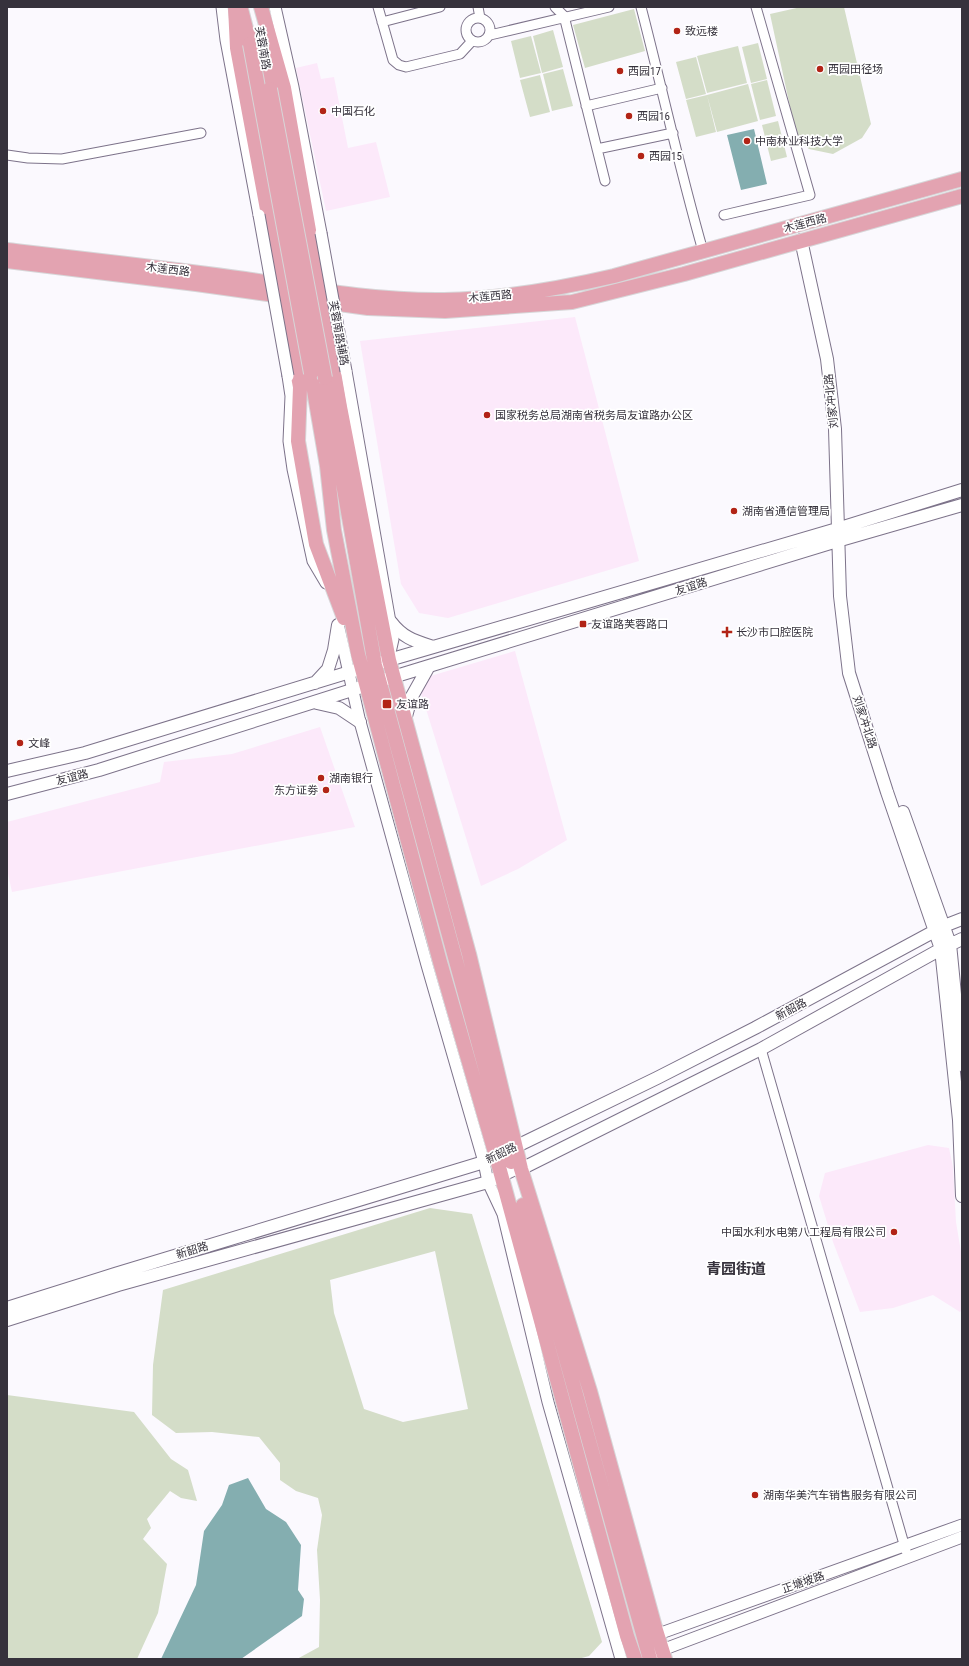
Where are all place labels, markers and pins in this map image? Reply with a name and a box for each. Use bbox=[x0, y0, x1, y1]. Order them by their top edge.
place label: 致远楼 bbox=[685, 25, 718, 38]
marker: 致远楼 bbox=[672, 26, 682, 36]
place label: 西园田径场 bbox=[828, 63, 883, 76]
marker: 西园田径场 bbox=[815, 64, 825, 74]
place label: 西园17 bbox=[628, 65, 661, 78]
marker: 西园17 bbox=[615, 66, 625, 76]
place label: 中国石化 bbox=[331, 105, 375, 118]
marker: 中国石化 bbox=[318, 106, 328, 116]
place label: 西园16 bbox=[637, 110, 670, 123]
marker: 西园16 bbox=[624, 111, 634, 121]
place label: 中南林业科技大学 bbox=[755, 135, 843, 148]
marker: 中南林业科技大学 bbox=[742, 136, 752, 146]
place label: 西园15 bbox=[649, 150, 682, 163]
marker: 西园15 bbox=[636, 151, 646, 161]
place label: 国家税务总局湖南省税务局友谊路办公区 bbox=[495, 409, 693, 422]
marker: 国家税务总局湖南省税务局友谊路办公区 bbox=[482, 410, 492, 420]
place label: 湖南省通信管理局 bbox=[742, 505, 830, 518]
marker: 湖南省通信管理局 bbox=[729, 506, 739, 516]
place label: 友谊路芙蓉路口 bbox=[591, 618, 668, 631]
marker: 友谊路芙蓉路口 bbox=[578, 619, 588, 629]
marker: 长沙市口腔医院 bbox=[721, 626, 733, 638]
place label: 长沙市口腔医院 bbox=[736, 626, 813, 639]
marker: 友谊路 bbox=[381, 698, 393, 710]
place label: 友谊路 bbox=[396, 698, 429, 711]
place label: 文峰 bbox=[28, 737, 50, 750]
marker: 文峰 bbox=[15, 738, 25, 748]
place label: 湖南银行 bbox=[329, 772, 373, 785]
marker: 湖南银行 bbox=[316, 773, 326, 783]
place label: 东方证劵 bbox=[274, 784, 318, 797]
marker: 东方证劵 bbox=[321, 785, 331, 795]
place label: 中国水利水电第八工程局有限公司 bbox=[721, 1226, 886, 1239]
marker: 中国水利水电第八工程局有限公司 bbox=[889, 1227, 899, 1237]
place label: 湖南华美汽车销售服务有限公司 bbox=[763, 1489, 917, 1502]
marker: 湖南华美汽车销售服务有限公司 bbox=[750, 1490, 760, 1500]

